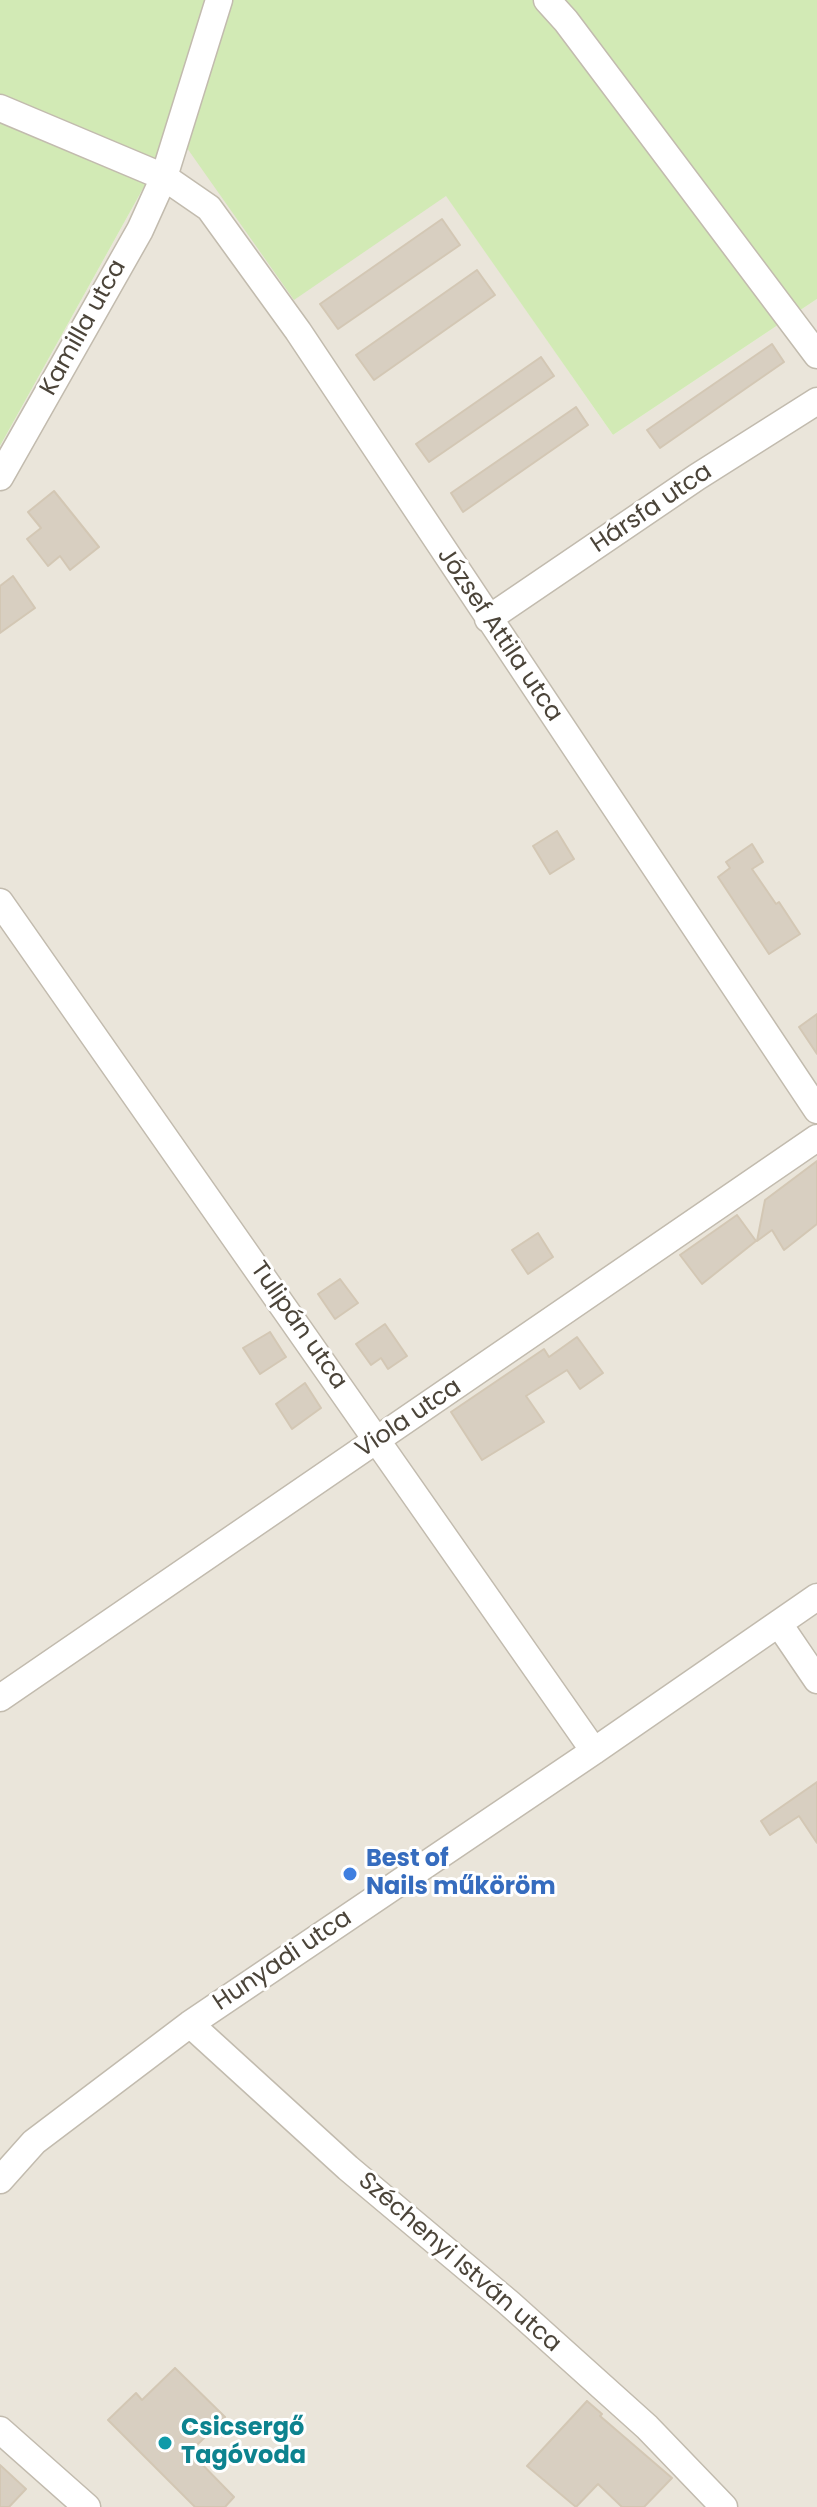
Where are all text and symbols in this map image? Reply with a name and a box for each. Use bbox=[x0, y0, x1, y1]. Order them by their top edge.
street label: Kamilla utca bbox=[35, 255, 133, 401]
street label: Hársfa utca bbox=[586, 458, 718, 560]
street label: József Attila utca bbox=[430, 543, 568, 727]
street label: Tulipán utca bbox=[243, 1257, 353, 1395]
street label: Viola utca bbox=[351, 1373, 467, 1465]
place label: Best of Nails műköröm bbox=[366, 1846, 556, 1902]
marker: Best of Nails műköröm bbox=[341, 1865, 359, 1883]
street label: Hunyadi utca bbox=[208, 1904, 358, 2018]
street label: Széchenyi István utca bbox=[352, 2167, 566, 2359]
place label: Csicsergő Tagóvoda bbox=[181, 2415, 306, 2471]
marker: Csicsergő Tagóvoda bbox=[156, 2434, 174, 2452]

